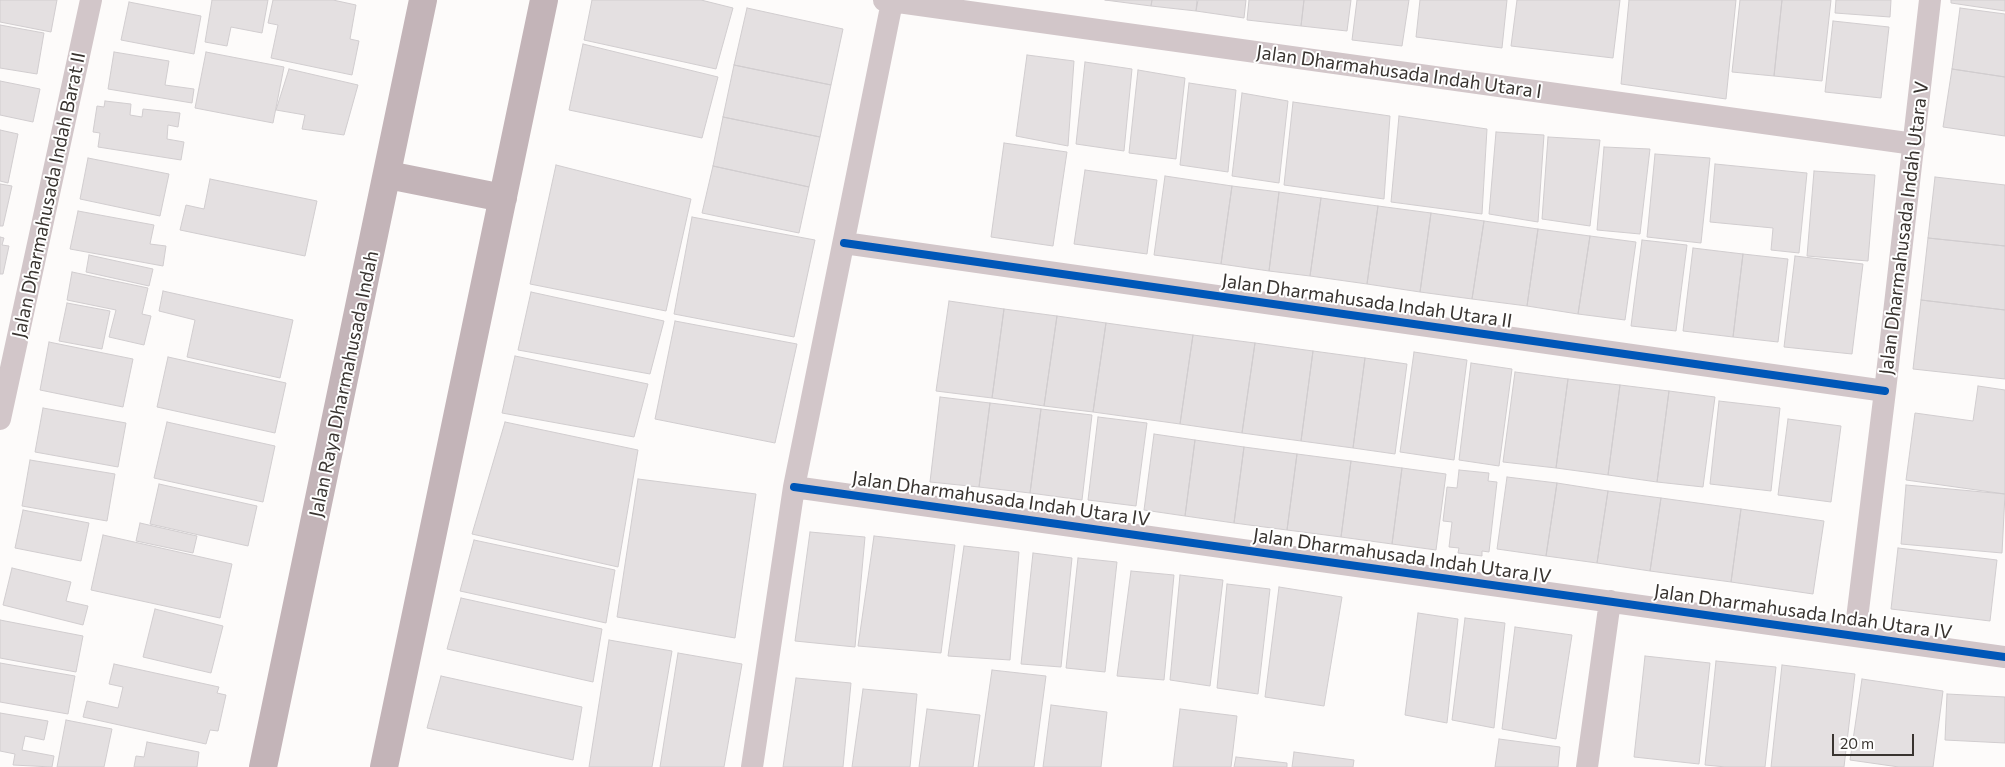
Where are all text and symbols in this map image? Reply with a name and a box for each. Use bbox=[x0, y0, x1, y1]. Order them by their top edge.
street label: Jalan Dharmahusada Indah Utara I bbox=[1255, 41, 1543, 103]
street label: Jalan Dharmahusada Indah Barat II bbox=[8, 50, 90, 340]
street label: Jalan Dharmahusada Indah Utara V bbox=[1875, 80, 1933, 376]
street label: Jalan Raya Dharmahusada Indah bbox=[305, 249, 383, 519]
street label: Jalan Dharmahusada Indah Utara II bbox=[1220, 269, 1514, 333]
street label: Jalan Dharmahusada Indah Utara IV bbox=[850, 467, 1152, 531]
street label: Jalan Dharmahusada Indah Utara IV bbox=[1251, 524, 1553, 588]
street label: Jalan Dharmahusada Indah Utara IV bbox=[1652, 580, 1954, 644]
scale bar bbox=[1835, 724, 1918, 756]
text: 20 m bbox=[1840, 734, 1874, 752]

